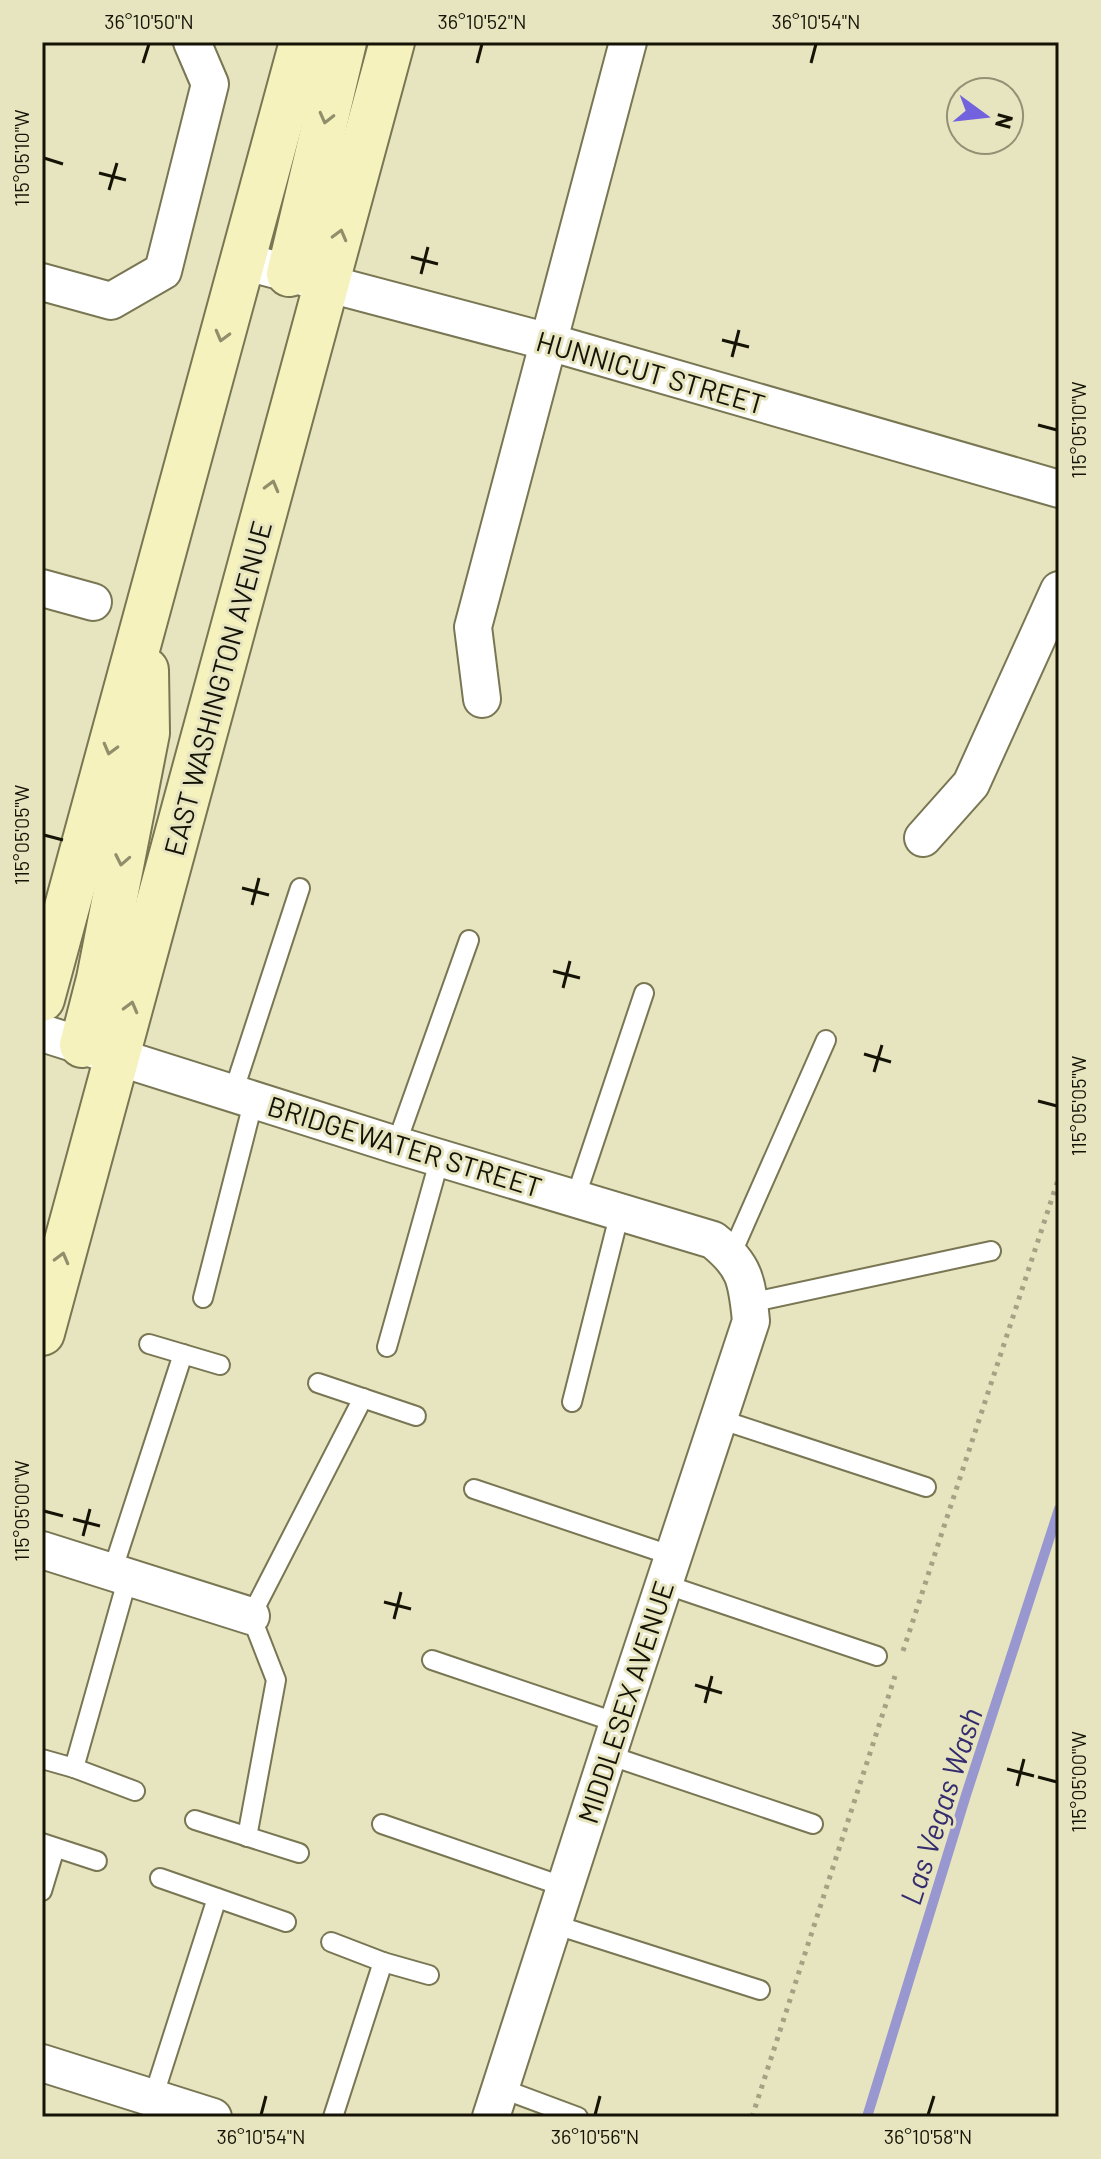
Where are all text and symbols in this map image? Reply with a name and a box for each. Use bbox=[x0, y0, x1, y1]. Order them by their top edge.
text: 36°10'50"N bbox=[104, 9, 194, 33]
text: 36°10'52"N bbox=[438, 9, 526, 33]
text: 36°10'54"N bbox=[772, 9, 860, 33]
north arrow bbox=[945, 76, 1025, 156]
text: 115°05'10"W bbox=[9, 109, 33, 207]
one-way arrow bbox=[318, 110, 335, 124]
text: N bbox=[991, 111, 1020, 132]
one-way arrow bbox=[330, 228, 347, 242]
street label: HUNNICUT STREET bbox=[533, 323, 769, 421]
one-way arrow bbox=[214, 328, 231, 342]
text: 115°05'10"W bbox=[1066, 381, 1090, 479]
one-way arrow bbox=[263, 479, 279, 493]
street label: EAST WASHINGTON AVENUE bbox=[156, 517, 278, 859]
one-way arrow bbox=[102, 742, 119, 756]
text: 115°05'05"W bbox=[9, 784, 33, 885]
one-way arrow bbox=[115, 853, 132, 867]
one-way arrow bbox=[121, 1001, 138, 1014]
text: 115°05'05"W bbox=[1066, 1055, 1090, 1156]
street label: BRIDGEWATER STREET bbox=[264, 1088, 546, 1204]
one-way arrow bbox=[53, 1251, 70, 1265]
text: 115°05'00"W bbox=[9, 1460, 33, 1562]
street label: MIDDLESEX AVENUE bbox=[570, 1577, 680, 1827]
water label: Las Vegas Wash bbox=[891, 1703, 989, 1909]
text: 115°05'00"W bbox=[1066, 1731, 1090, 1833]
text: 36°10'54"N bbox=[217, 2124, 305, 2148]
text: 36°10'56"N bbox=[551, 2124, 639, 2148]
text: 36°10'58"N bbox=[884, 2124, 972, 2148]

